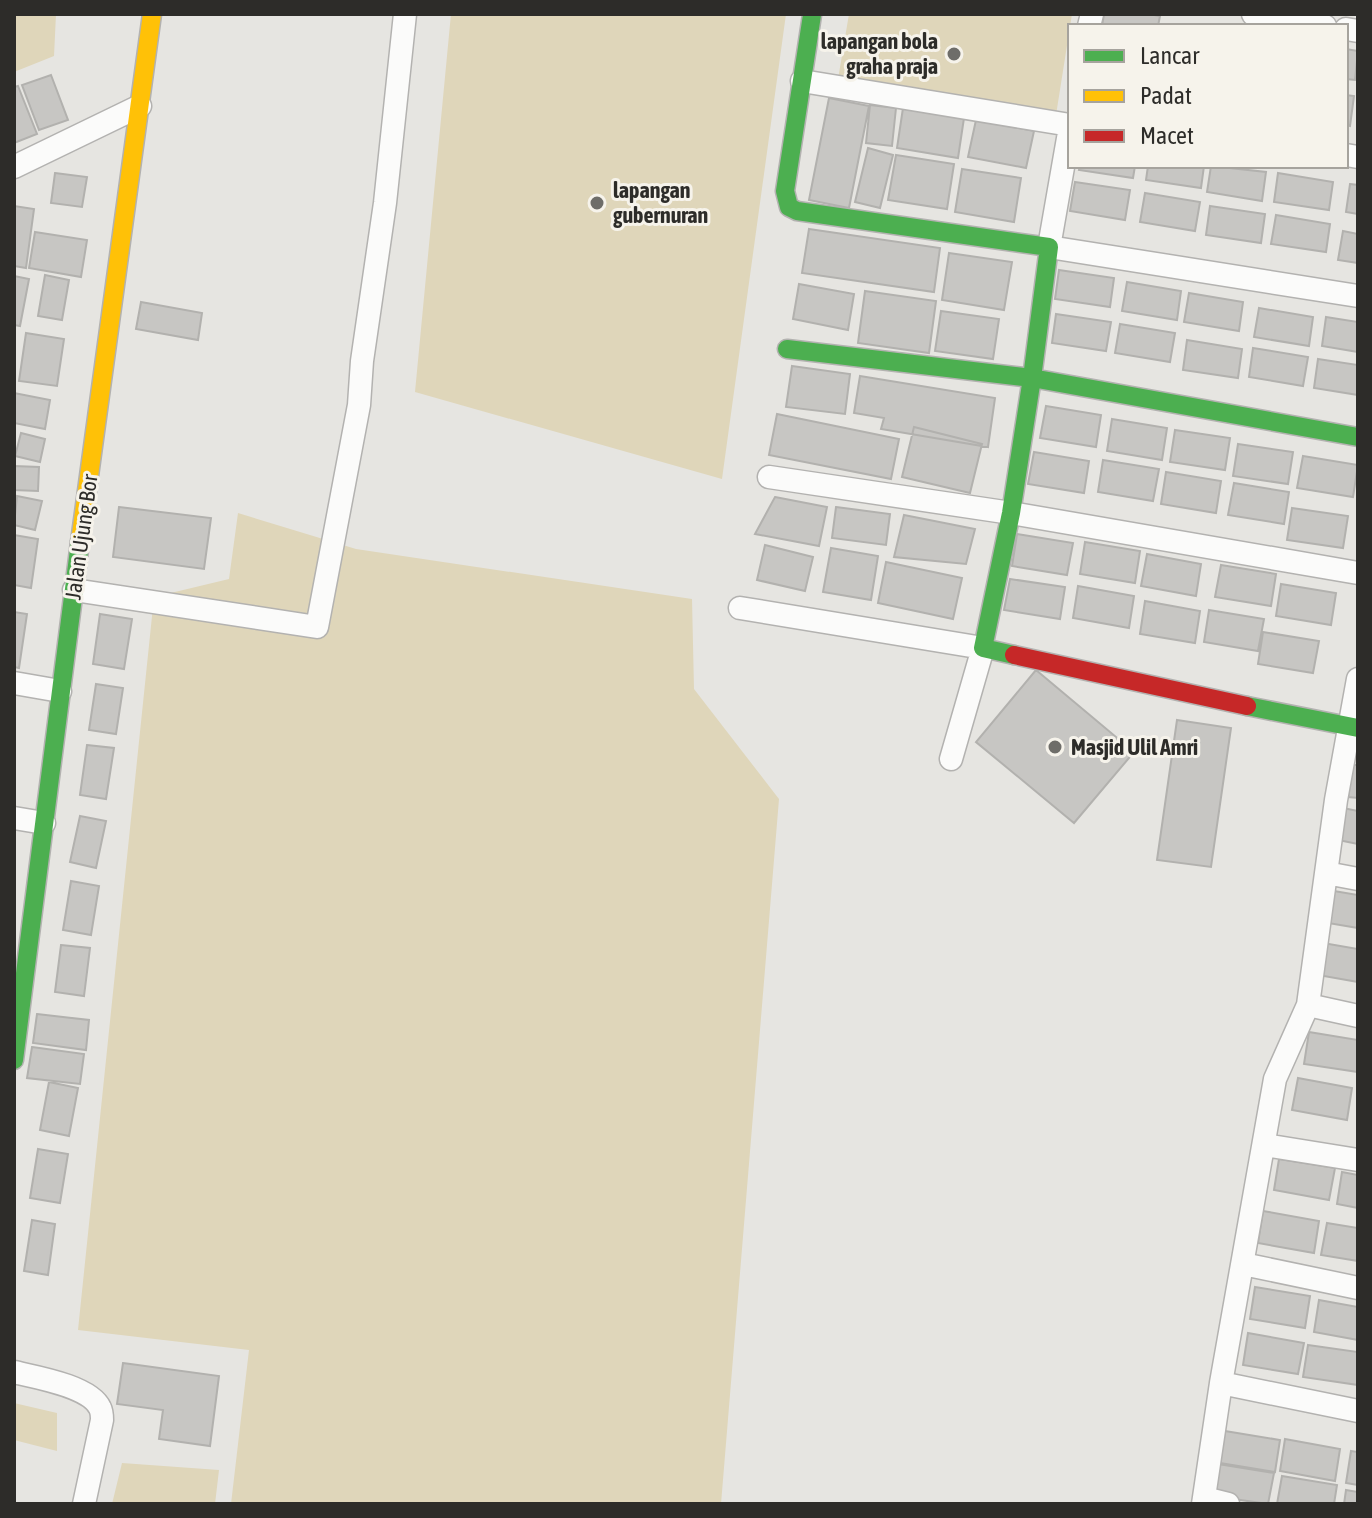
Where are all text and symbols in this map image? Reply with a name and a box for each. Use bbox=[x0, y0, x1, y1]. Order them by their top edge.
legend bbox=[1068, 24, 1348, 168]
place label: lapangan bola graha praja bbox=[821, 28, 938, 79]
text: Lancar bbox=[1140, 42, 1200, 69]
marker: lapangan bola graha praja bbox=[945, 45, 963, 63]
text: Padat bbox=[1140, 82, 1192, 109]
text: Macet bbox=[1140, 122, 1194, 149]
place label: lapangan gubernuran bbox=[613, 177, 708, 228]
marker: lapangan gubernuran bbox=[588, 194, 606, 212]
street label: Jalan Ujung Bor bbox=[59, 472, 103, 601]
place label: Masjid Ulil Amri bbox=[1071, 734, 1198, 760]
marker: Masjid Ulil Amri bbox=[1046, 738, 1064, 756]

